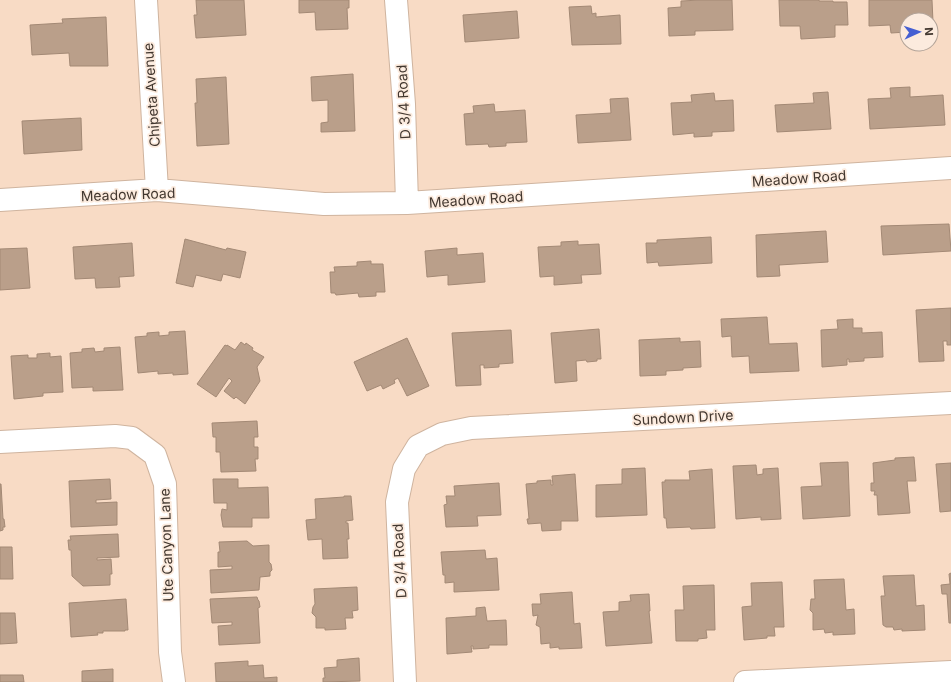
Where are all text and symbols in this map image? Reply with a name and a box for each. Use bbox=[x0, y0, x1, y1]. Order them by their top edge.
north arrow bbox=[899, 12, 939, 52]
text: N bbox=[922, 27, 936, 36]
street label: Chipeta Avenue bbox=[139, 42, 163, 148]
street label: D 3/4 Road bbox=[393, 64, 413, 140]
street label: Meadow Road bbox=[751, 166, 847, 190]
street label: Meadow Road bbox=[80, 184, 176, 204]
street label: Meadow Road bbox=[428, 187, 524, 211]
street label: Sundown Drive bbox=[632, 406, 734, 428]
street label: Ute Canyon Lane bbox=[156, 488, 176, 602]
street label: D 3/4 Road bbox=[389, 523, 409, 599]

